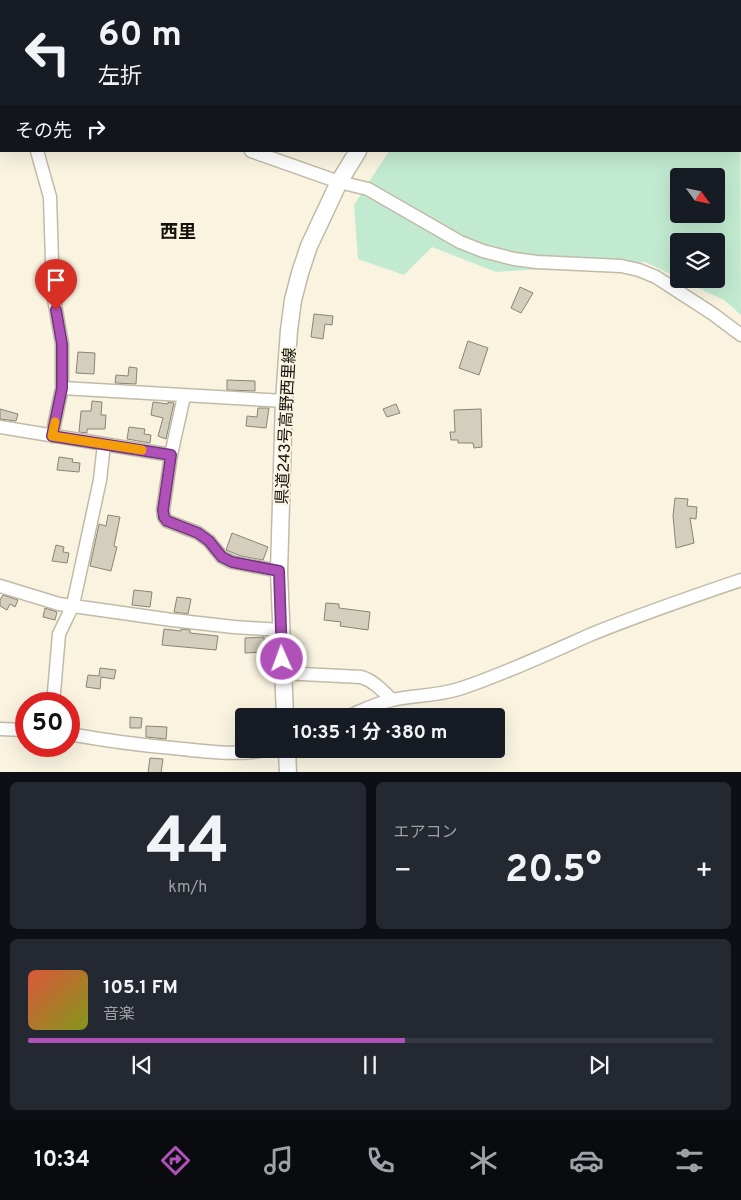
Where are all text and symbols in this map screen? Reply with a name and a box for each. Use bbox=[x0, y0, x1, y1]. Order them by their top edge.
text: 60 m bbox=[98, 14, 182, 58]
icon: left bbox=[15, 20, 80, 85]
text: 左折 bbox=[98, 64, 142, 91]
icon: right bbox=[82, 115, 110, 143]
text: その先 bbox=[15, 120, 72, 144]
north arrow bbox=[670, 168, 725, 222]
map controls bbox=[670, 168, 725, 288]
district label: 西里 bbox=[160, 222, 196, 245]
button: layers bbox=[670, 233, 725, 288]
pin bbox=[35, 259, 77, 310]
icon: arrive bbox=[42, 266, 70, 294]
street label: 県道243号高野西里線 bbox=[273, 347, 301, 505]
position arrow bbox=[255, 632, 307, 684]
speed limit sign: 50 bbox=[15, 692, 80, 757]
text: 10:35 · 1 分 · 380 m bbox=[293, 721, 448, 745]
text: 44 bbox=[146, 804, 230, 886]
text: エアコン bbox=[394, 823, 458, 843]
text: 20.5° bbox=[505, 847, 601, 896]
text: − bbox=[394, 854, 412, 890]
text: + bbox=[695, 854, 713, 890]
text: km/h bbox=[168, 878, 207, 898]
text: 105.1 FM bbox=[103, 976, 178, 1000]
text: 音楽 bbox=[103, 1005, 135, 1025]
icon: previous bbox=[128, 1051, 156, 1079]
icon: pause bbox=[356, 1051, 384, 1079]
icon: next bbox=[585, 1051, 613, 1079]
icon: directions bbox=[158, 1143, 193, 1178]
icon: music bbox=[261, 1143, 296, 1178]
icon: phone bbox=[363, 1143, 398, 1178]
icon: climate bbox=[466, 1143, 501, 1178]
icon: car bbox=[569, 1143, 604, 1178]
icon: filters bbox=[672, 1143, 707, 1178]
text: 10:34 bbox=[34, 1147, 90, 1174]

